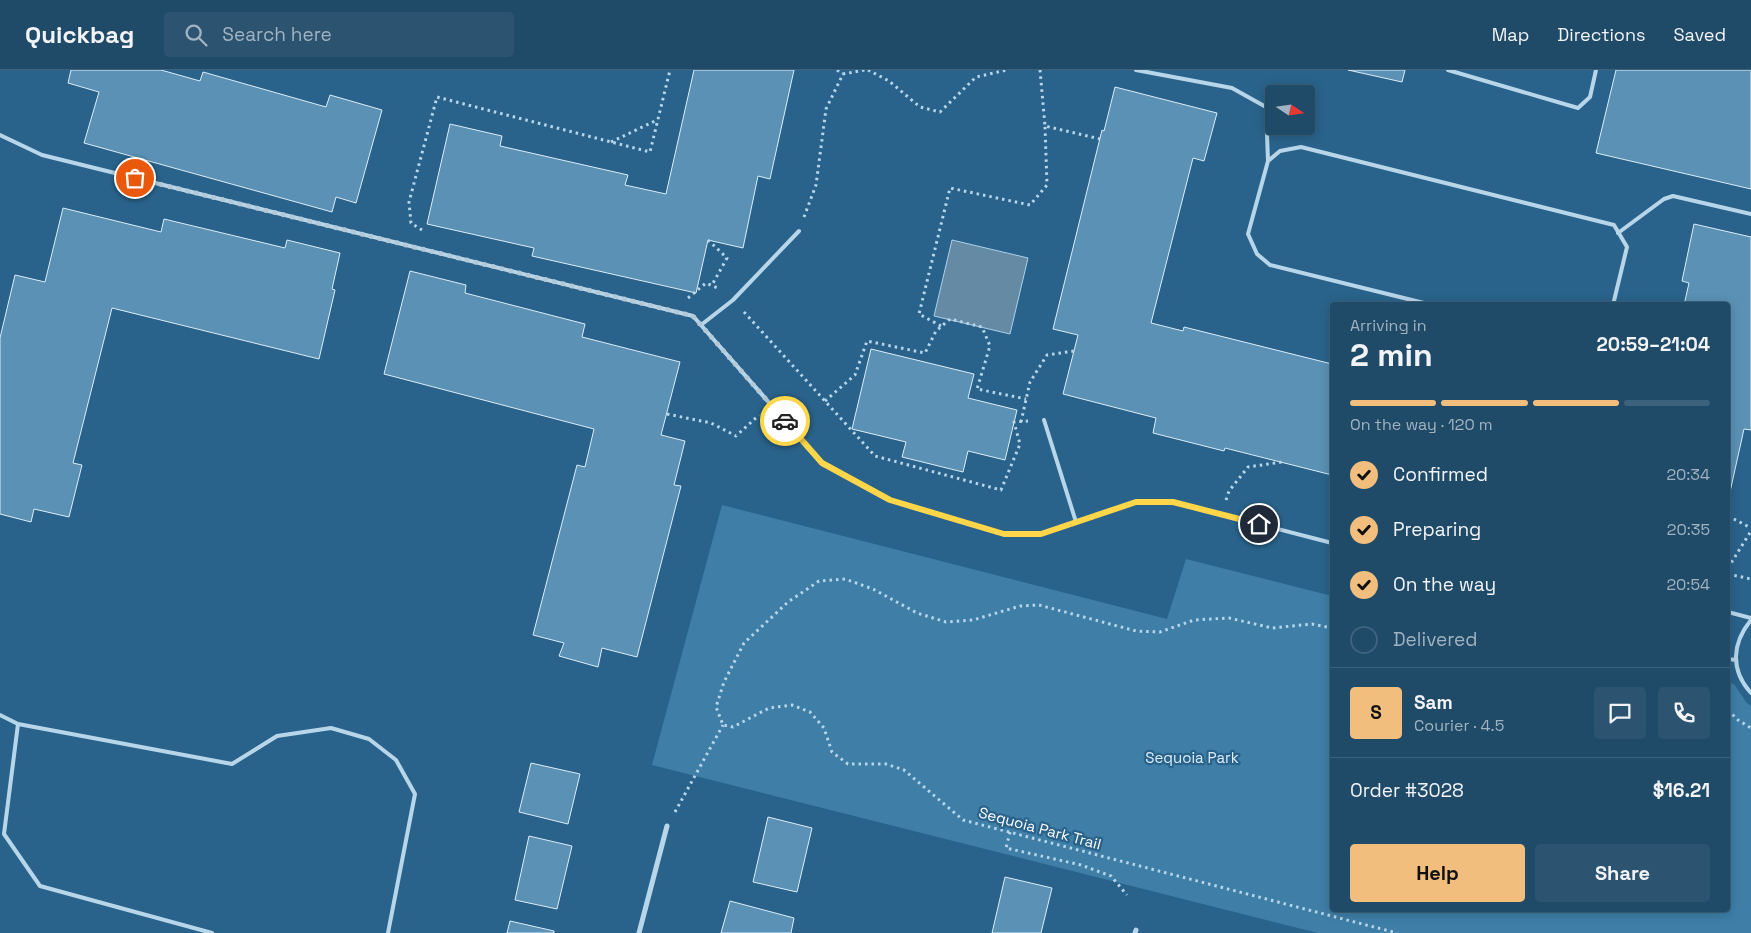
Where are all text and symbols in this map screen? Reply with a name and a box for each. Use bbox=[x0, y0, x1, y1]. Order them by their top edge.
search box bbox=[164, 12, 514, 57]
text: Quickbag bbox=[25, 19, 134, 50]
icon: search bbox=[182, 21, 210, 49]
text: Search here bbox=[222, 22, 332, 47]
text: Map bbox=[1492, 23, 1529, 46]
text: Directions bbox=[1557, 23, 1646, 46]
text: Saved bbox=[1674, 23, 1726, 46]
north arrow bbox=[1265, 85, 1315, 135]
map controls bbox=[1265, 85, 1315, 135]
pin bbox=[114, 157, 156, 199]
icon: bag bbox=[121, 164, 149, 192]
text: Arriving in bbox=[1350, 315, 1427, 336]
text: 20:59–21:04 bbox=[1597, 332, 1710, 357]
text: 2 min bbox=[1350, 335, 1433, 375]
courier bbox=[760, 396, 810, 446]
icon: car bbox=[771, 407, 799, 435]
text: On the way · 120 m bbox=[1350, 414, 1493, 435]
icon: check bbox=[1350, 461, 1378, 489]
text: Confirmed bbox=[1393, 462, 1488, 487]
text: 20:34 bbox=[1666, 464, 1710, 485]
pin bbox=[1238, 503, 1280, 545]
icon: home bbox=[1245, 510, 1273, 538]
icon: check bbox=[1350, 516, 1378, 544]
text: Preparing bbox=[1393, 517, 1481, 542]
text: 20:35 bbox=[1667, 519, 1710, 540]
icon: check bbox=[1350, 571, 1378, 599]
text: On the way bbox=[1393, 572, 1496, 597]
text: 20:54 bbox=[1666, 574, 1710, 595]
text: Delivered bbox=[1393, 627, 1478, 652]
button: chat bbox=[1594, 687, 1646, 739]
button: phone bbox=[1658, 687, 1710, 739]
text: Sam bbox=[1414, 690, 1453, 715]
text: S bbox=[1370, 700, 1382, 725]
text: Courier · 4.5 bbox=[1414, 715, 1504, 736]
park label: Sequoia Park bbox=[1145, 748, 1239, 767]
text: Order #3028 bbox=[1350, 778, 1464, 803]
text: $16.21 bbox=[1653, 778, 1710, 803]
street label: Sequoia Park Trail bbox=[977, 803, 1103, 853]
button: Help bbox=[1350, 844, 1525, 902]
button: Share bbox=[1535, 844, 1710, 902]

